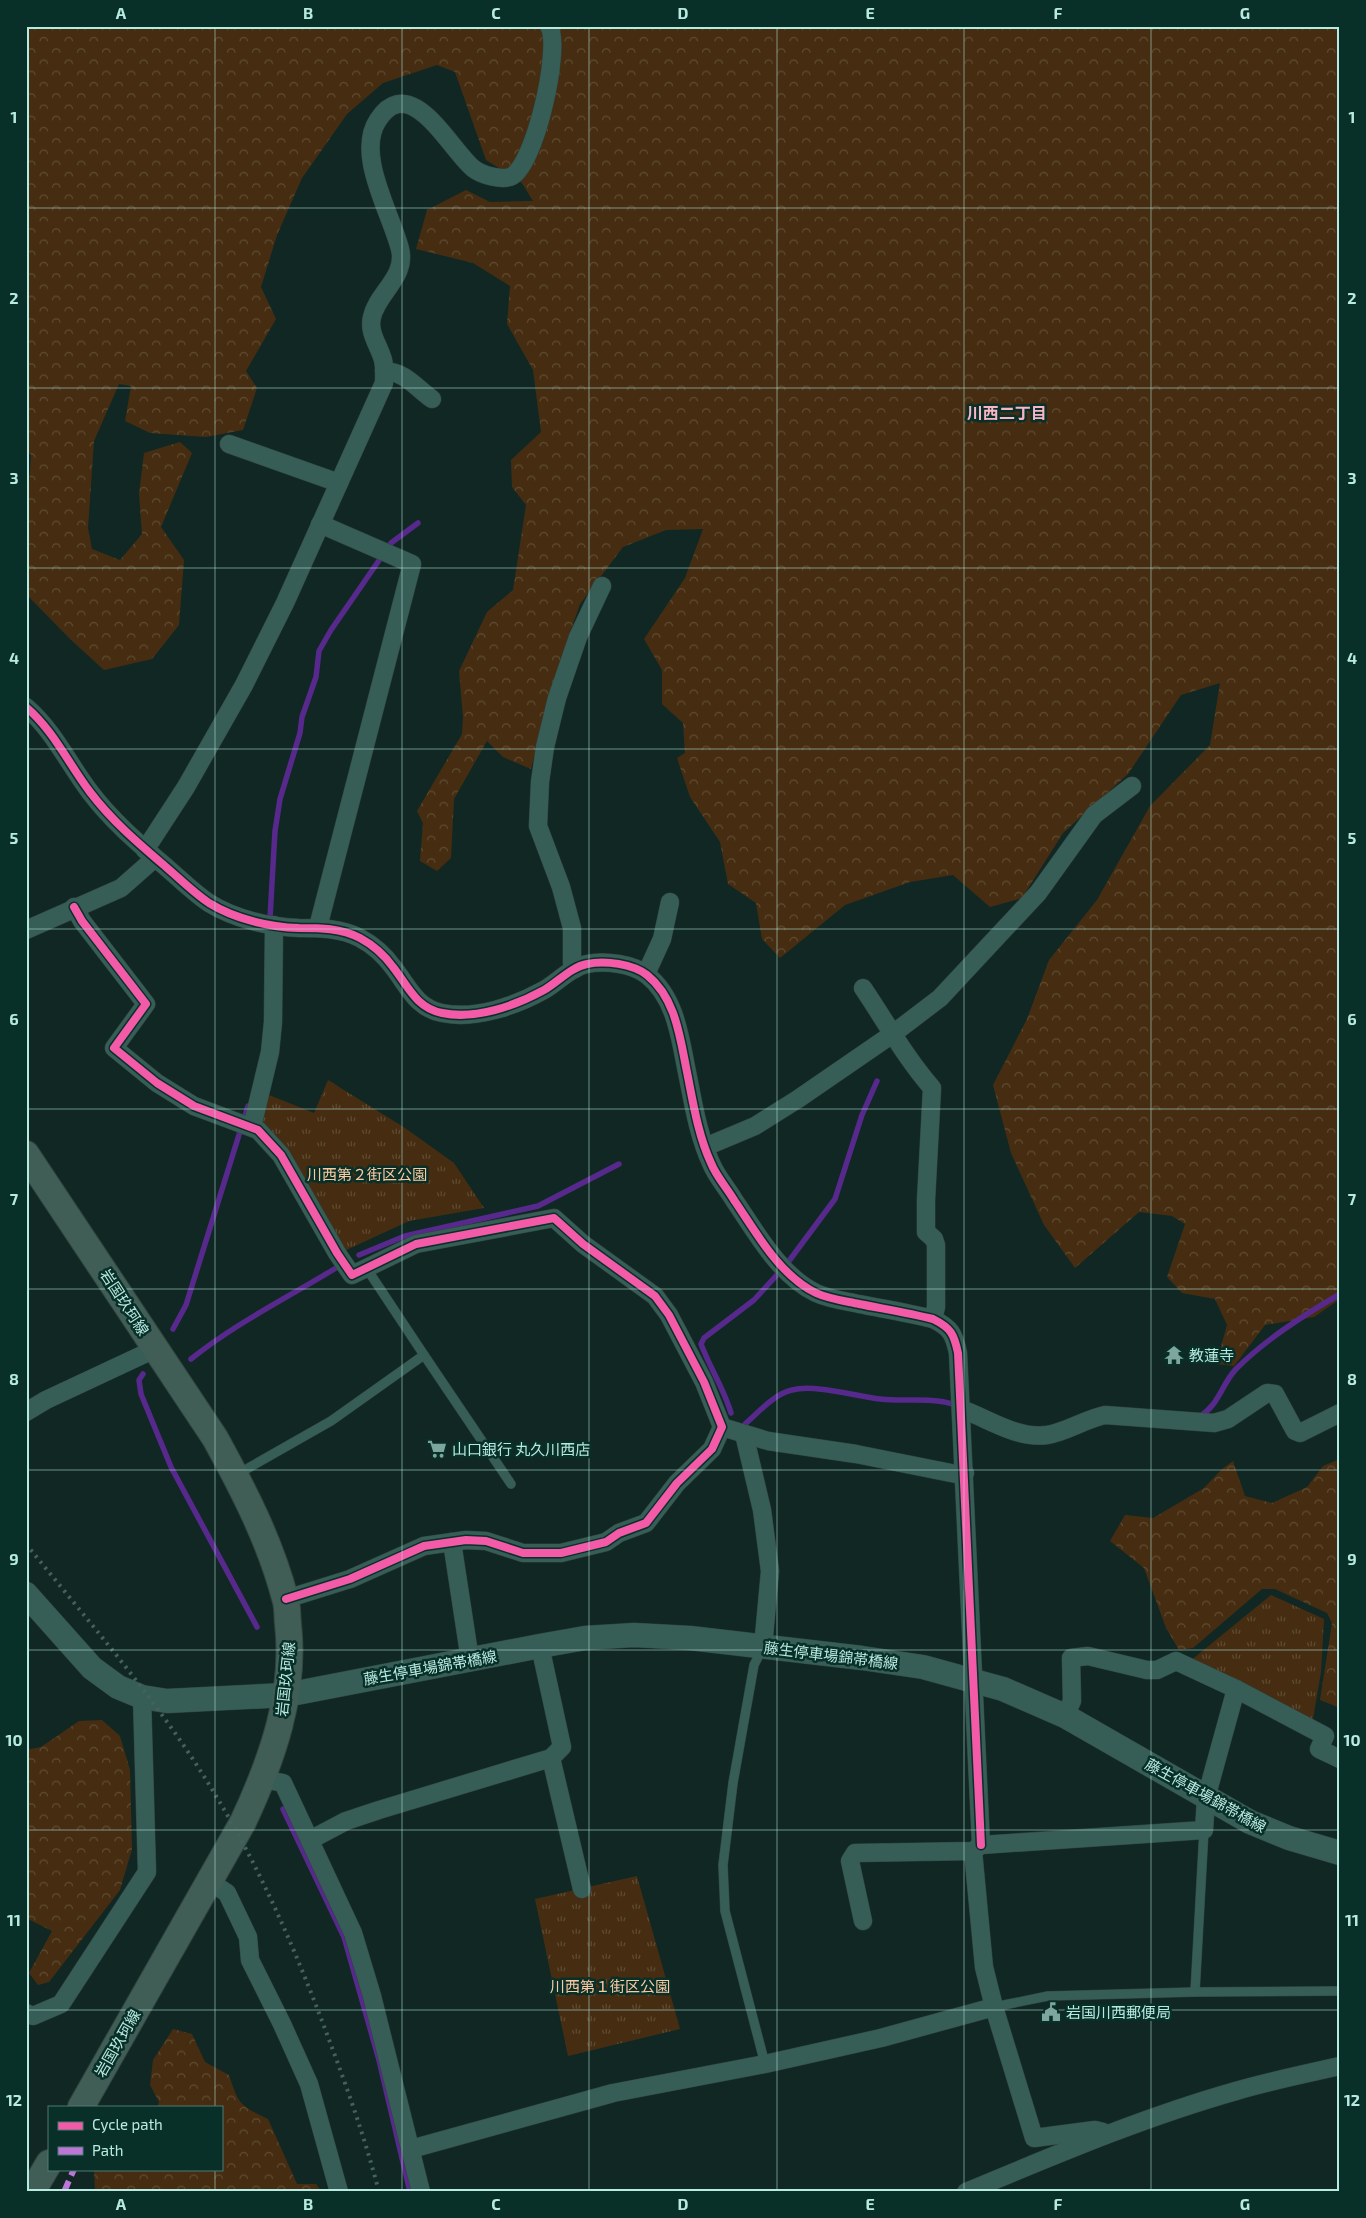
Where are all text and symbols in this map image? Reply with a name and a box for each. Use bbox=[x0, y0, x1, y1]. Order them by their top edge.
text: A bbox=[116, 3, 127, 22]
text: B bbox=[303, 3, 313, 22]
text: C bbox=[491, 3, 501, 22]
text: D bbox=[678, 3, 689, 22]
text: E bbox=[865, 3, 875, 22]
text: F bbox=[1054, 3, 1063, 22]
text: G bbox=[1240, 3, 1250, 22]
text: 1 bbox=[11, 107, 17, 126]
text: 1 bbox=[1349, 107, 1355, 126]
text: 2 bbox=[9, 288, 19, 307]
text: 2 bbox=[1347, 288, 1357, 307]
district label: 川西二丁目 bbox=[967, 403, 1047, 422]
text: 3 bbox=[9, 468, 19, 487]
text: 3 bbox=[1347, 468, 1357, 487]
text: 4 bbox=[9, 648, 19, 667]
text: 4 bbox=[1347, 648, 1357, 667]
text: 5 bbox=[10, 828, 19, 847]
text: 5 bbox=[1348, 828, 1357, 847]
text: 6 bbox=[9, 1009, 19, 1028]
text: 6 bbox=[1347, 1009, 1357, 1028]
park label: 川西第２街区公園 bbox=[307, 1165, 427, 1183]
text: 7 bbox=[10, 1189, 19, 1208]
text: 7 bbox=[1348, 1189, 1357, 1208]
street label: 岩国玖珂線 bbox=[97, 1266, 153, 1338]
temple icon: 教蓮寺 bbox=[1163, 1344, 1185, 1366]
place label: 教蓮寺 bbox=[1189, 1346, 1234, 1364]
text: 8 bbox=[9, 1369, 19, 1388]
text: 8 bbox=[1347, 1369, 1357, 1388]
supermarket icon: 山口銀行 丸久川西店 bbox=[426, 1438, 448, 1460]
place label: 山口銀行 丸久川西店 bbox=[452, 1440, 590, 1458]
text: 9 bbox=[9, 1549, 19, 1568]
text: 9 bbox=[1347, 1549, 1357, 1568]
street label: 藤生停車場錦帯橋線 bbox=[763, 1638, 899, 1672]
street label: 岩国玖珂線 bbox=[272, 1641, 298, 1717]
street label: 藤生停車場錦帯橋線 bbox=[362, 1646, 498, 1688]
text: 10 bbox=[5, 1730, 23, 1749]
text: 10 bbox=[1343, 1730, 1361, 1749]
street label: 藤生停車場錦帯橋線 bbox=[1143, 1754, 1269, 1836]
text: 11 bbox=[7, 1910, 21, 1929]
text: 11 bbox=[1345, 1910, 1359, 1929]
park label: 川西第１街区公園 bbox=[550, 1977, 670, 1995]
public building icon: 岩国川西郵便局 bbox=[1040, 2001, 1062, 2023]
place label: 岩国川西郵便局 bbox=[1066, 2003, 1171, 2021]
street label: 岩国玖珂線 bbox=[90, 2006, 144, 2080]
text: 12 bbox=[6, 2090, 22, 2109]
text: 12 bbox=[1344, 2090, 1360, 2109]
legend bbox=[48, 2106, 222, 2170]
text: Cycle path bbox=[92, 2115, 163, 2133]
text: Path bbox=[92, 2141, 123, 2159]
text: A bbox=[116, 2194, 127, 2213]
text: B bbox=[303, 2194, 313, 2213]
text: C bbox=[491, 2194, 501, 2213]
text: D bbox=[678, 2194, 689, 2213]
text: E bbox=[865, 2194, 875, 2213]
text: F bbox=[1054, 2194, 1063, 2213]
text: G bbox=[1240, 2194, 1250, 2213]

